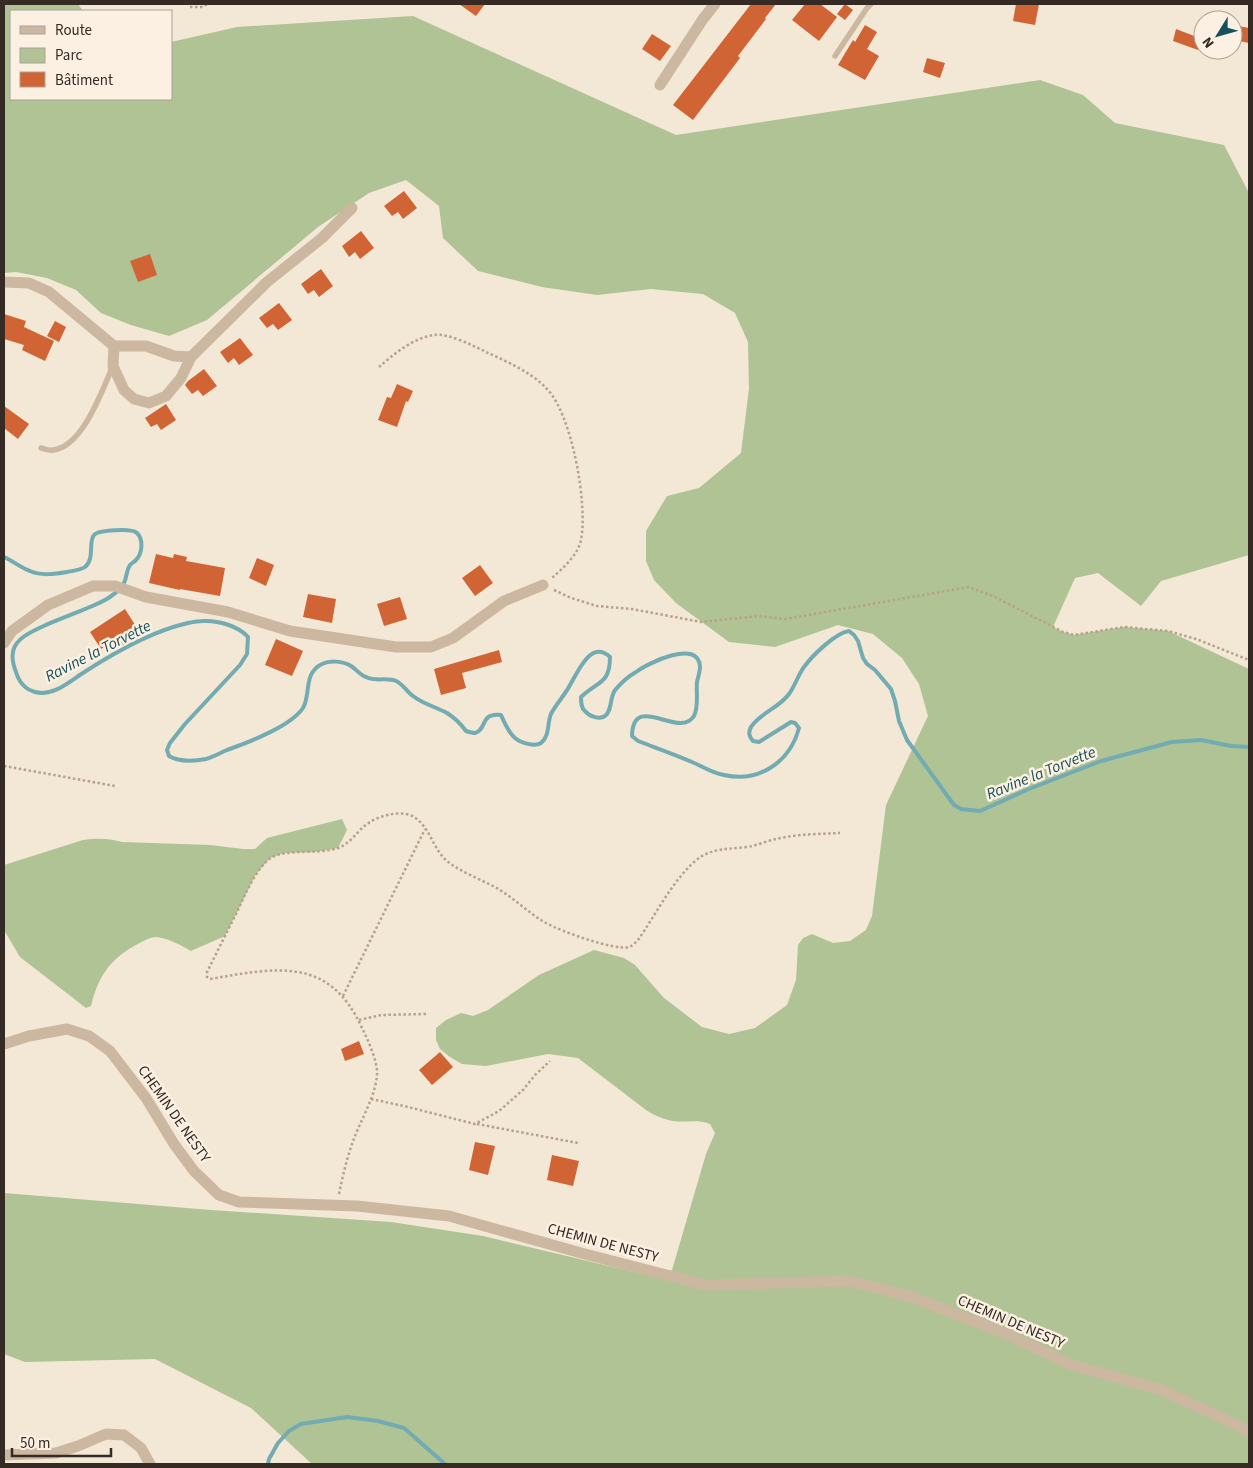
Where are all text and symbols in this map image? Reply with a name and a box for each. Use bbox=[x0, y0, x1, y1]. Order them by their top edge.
legend bbox=[10, 10, 172, 100]
north arrow bbox=[1193, 10, 1243, 60]
text: Route bbox=[55, 20, 92, 41]
text: N bbox=[1198, 32, 1219, 52]
text: Parc bbox=[55, 45, 82, 66]
text: Bâtiment bbox=[55, 70, 113, 91]
water label: Ravine la Torvette bbox=[41, 615, 155, 687]
water label: Ravine la Torvette bbox=[983, 741, 1099, 805]
street label: CHEMIN DE NESTY bbox=[133, 1061, 216, 1168]
street label: CHEMIN DE NESTY bbox=[545, 1218, 662, 1268]
street label: CHEMIN DE NESTY bbox=[954, 1290, 1068, 1354]
scale bar bbox=[12, 1426, 111, 1458]
text: 50 m bbox=[20, 1433, 50, 1454]

